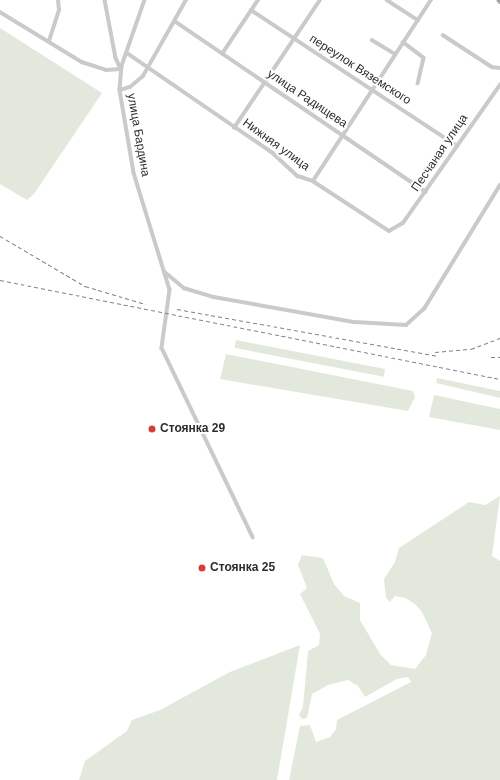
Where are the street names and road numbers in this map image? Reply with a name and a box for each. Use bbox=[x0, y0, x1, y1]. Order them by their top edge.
street label: переулок Вяземского bbox=[307, 32, 413, 108]
street label: улица Радищева bbox=[264, 67, 350, 131]
street label: улица Бардина bbox=[124, 92, 152, 178]
street label: Песчаная улица bbox=[409, 112, 471, 194]
street label: Нижняя улица bbox=[240, 116, 312, 174]

